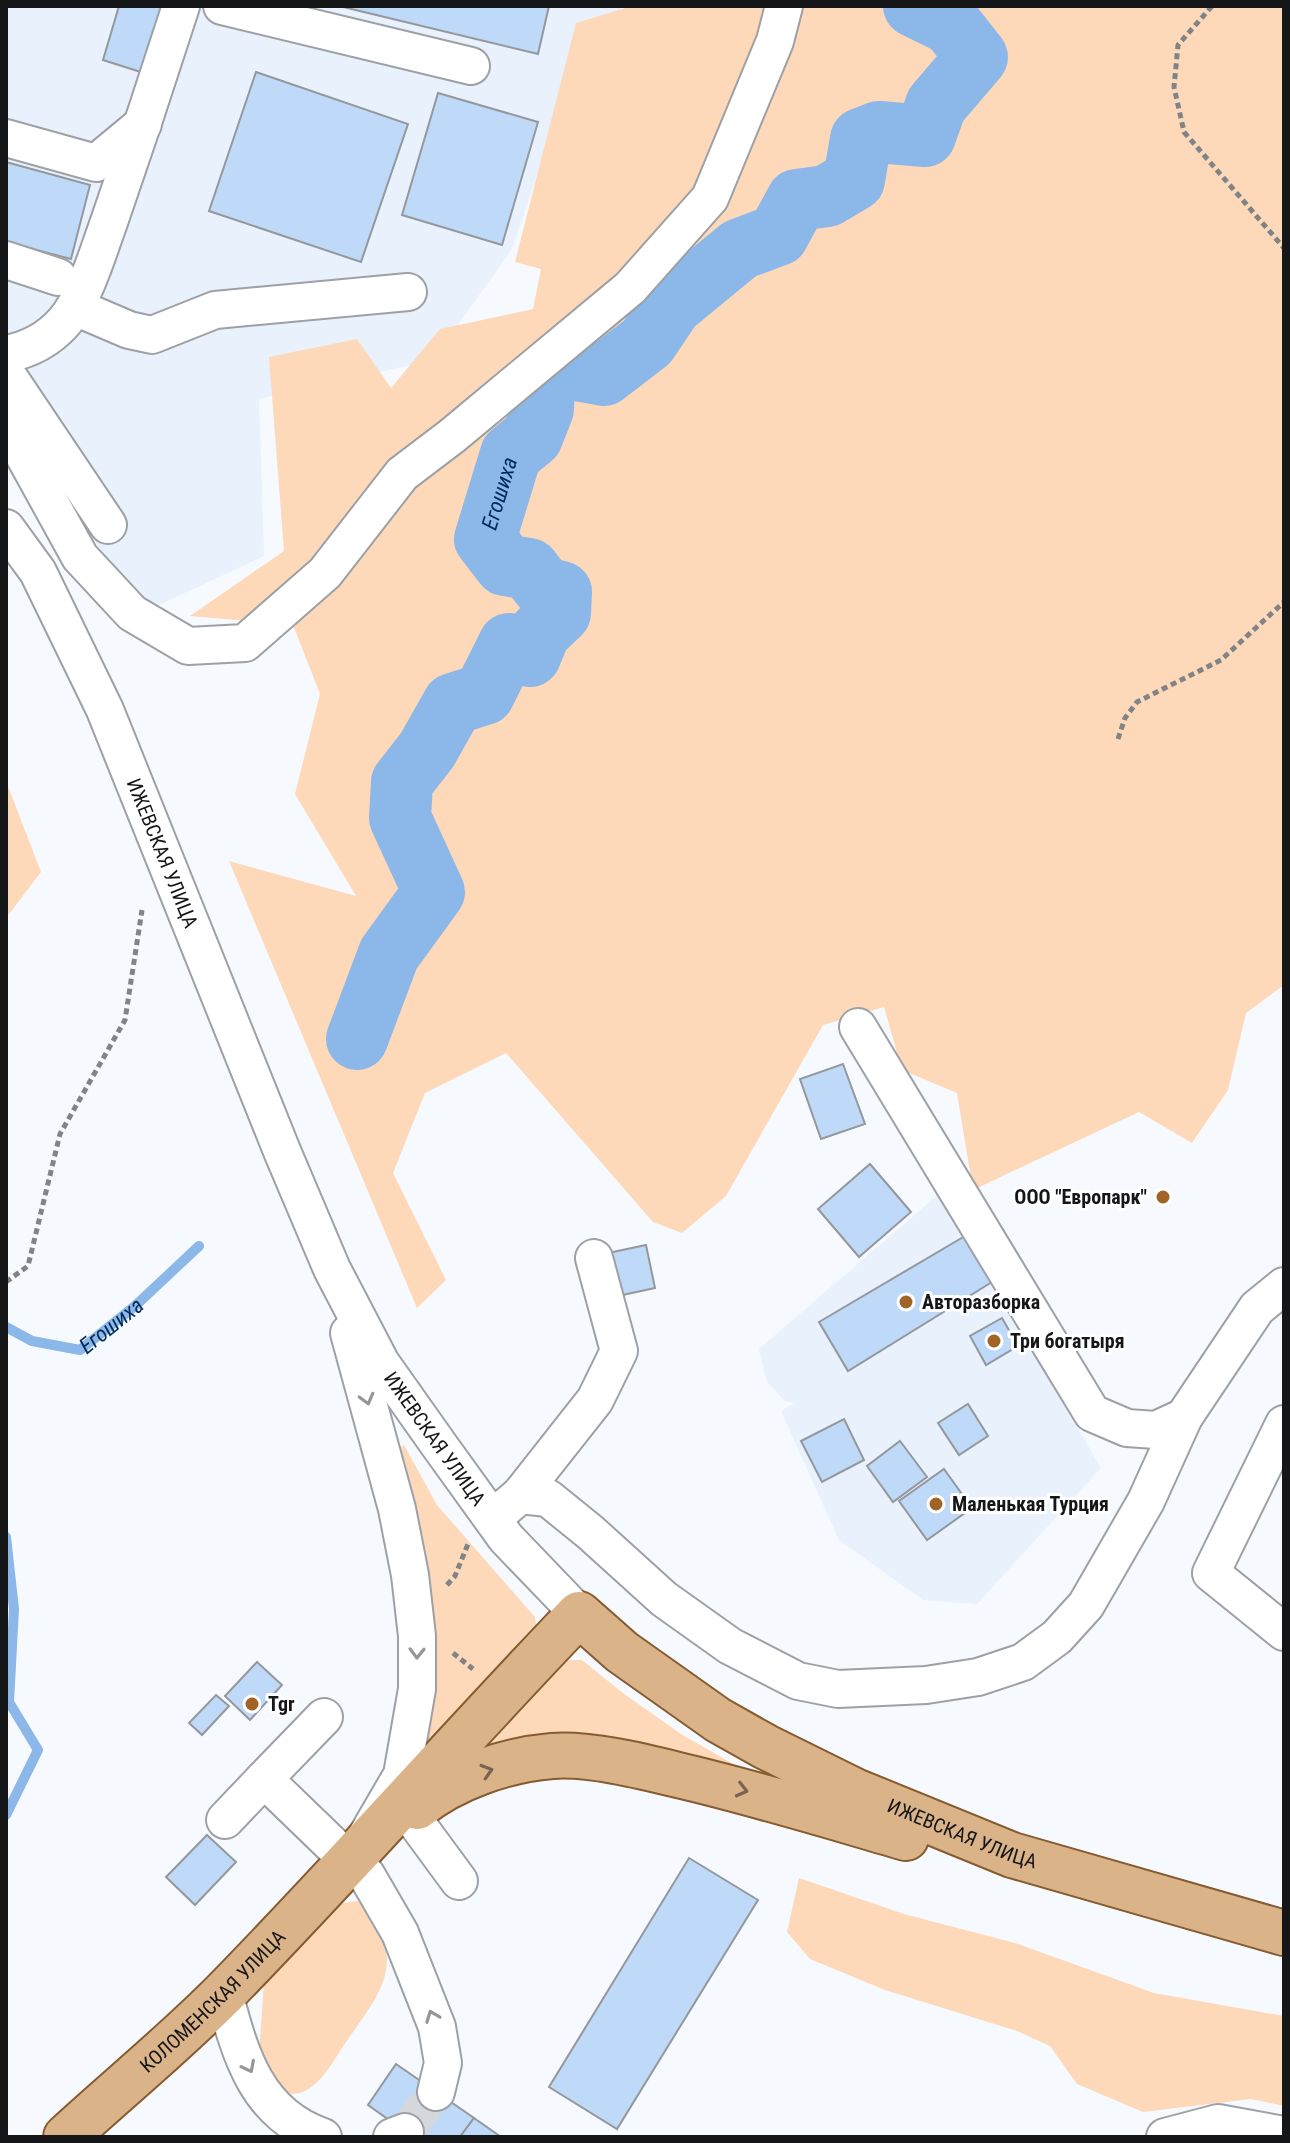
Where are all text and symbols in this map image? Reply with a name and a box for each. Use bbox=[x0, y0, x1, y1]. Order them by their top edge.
water label: Егошиха bbox=[477, 454, 522, 533]
street label: ИЖЕВСКАЯ УЛИЦА bbox=[122, 775, 203, 932]
place label: ООО "Европарк" bbox=[1014, 1185, 1147, 1209]
marker: ООО "Европарк" bbox=[1154, 1188, 1172, 1206]
place label: Авторазборка bbox=[922, 1290, 1040, 1314]
water label: Егошиха bbox=[74, 1293, 149, 1359]
marker: Авторазборка bbox=[897, 1293, 915, 1311]
place label: Три богатыря bbox=[1010, 1329, 1125, 1353]
marker: Три богатыря bbox=[985, 1332, 1003, 1350]
street label: ИЖЕВСКАЯ УЛИЦА bbox=[379, 1367, 491, 1511]
one-way arrow bbox=[358, 1391, 375, 1405]
place label: Маленькая Турция bbox=[952, 1492, 1109, 1516]
marker: Маленькая Турция bbox=[927, 1495, 945, 1513]
one-way arrow bbox=[408, 1647, 426, 1660]
place label: Tgr bbox=[268, 1692, 295, 1716]
marker: Tgr bbox=[243, 1695, 261, 1713]
one-way arrow bbox=[479, 1764, 493, 1780]
one-way arrow bbox=[734, 1781, 748, 1798]
street label: ИЖЕВСКАЯ УЛИЦА bbox=[884, 1793, 1040, 1874]
street label: КОЛОМЕНСКАЯ УЛИЦА bbox=[135, 1924, 291, 2077]
one-way arrow bbox=[425, 2010, 442, 2024]
one-way arrow bbox=[239, 2058, 254, 2073]

